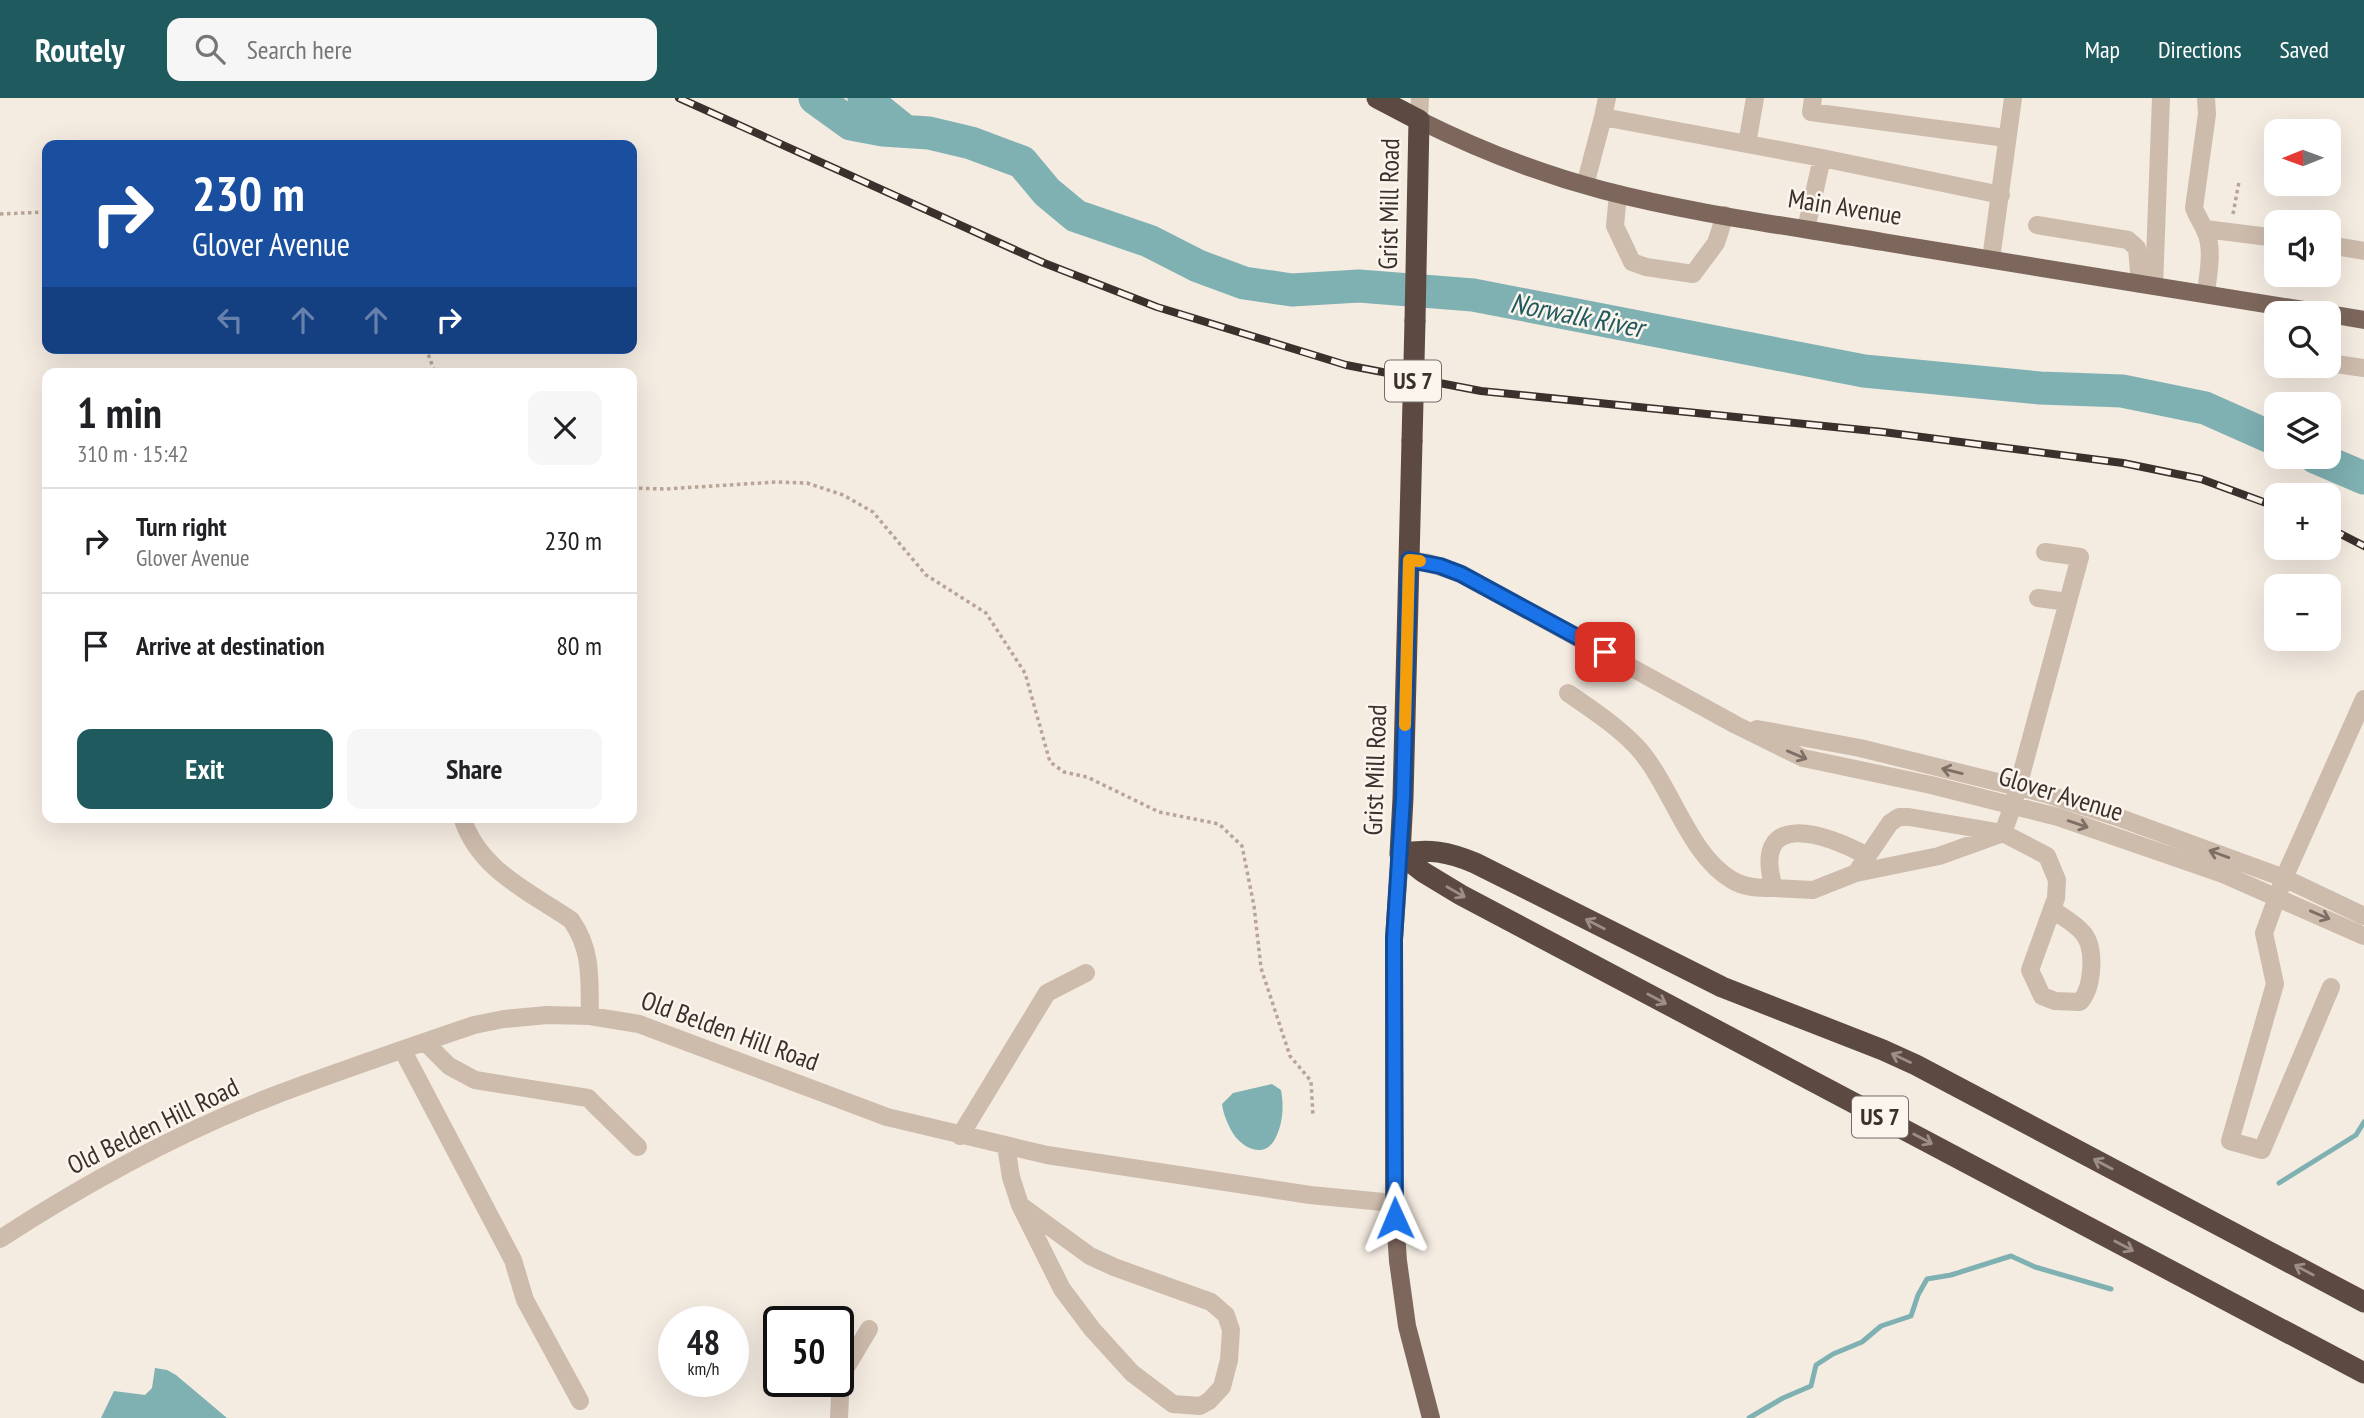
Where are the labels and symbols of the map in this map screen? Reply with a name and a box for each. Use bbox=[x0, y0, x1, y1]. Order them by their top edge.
north arrow bbox=[2264, 119, 2342, 196]
street label: Grist Mill Road bbox=[1371, 138, 1406, 270]
street label: Main Avenue bbox=[1786, 181, 1904, 232]
water label: Norwalk River bbox=[1507, 283, 1651, 346]
road number: US 7 bbox=[1385, 360, 1441, 402]
pin bbox=[1575, 622, 1635, 682]
street label: Grist Mill Road bbox=[1356, 704, 1393, 836]
one-way arrow bbox=[1786, 749, 1808, 762]
street label: Glover Avenue bbox=[1995, 759, 2127, 828]
one-way arrow bbox=[1941, 763, 1964, 777]
one-way arrow bbox=[2067, 819, 2089, 831]
one-way arrow bbox=[2209, 847, 2231, 859]
one-way arrow bbox=[1446, 885, 1466, 899]
one-way arrow bbox=[2309, 909, 2331, 922]
one-way arrow bbox=[1585, 916, 1606, 930]
street label: Old Belden Hill Road bbox=[637, 983, 824, 1078]
one-way arrow bbox=[1646, 992, 1667, 1006]
one-way arrow bbox=[1891, 1051, 1912, 1064]
street label: Old Belden Hill Road bbox=[62, 1070, 244, 1181]
road number: US 7 bbox=[1852, 1097, 1908, 1138]
one-way arrow bbox=[1912, 1133, 1933, 1147]
one-way arrow bbox=[2093, 1156, 2113, 1170]
position arrow bbox=[1358, 1181, 1432, 1255]
one-way arrow bbox=[2113, 1240, 2134, 1253]
one-way arrow bbox=[2294, 1263, 2315, 1276]
speed limit sign: 50 bbox=[763, 1306, 854, 1397]

